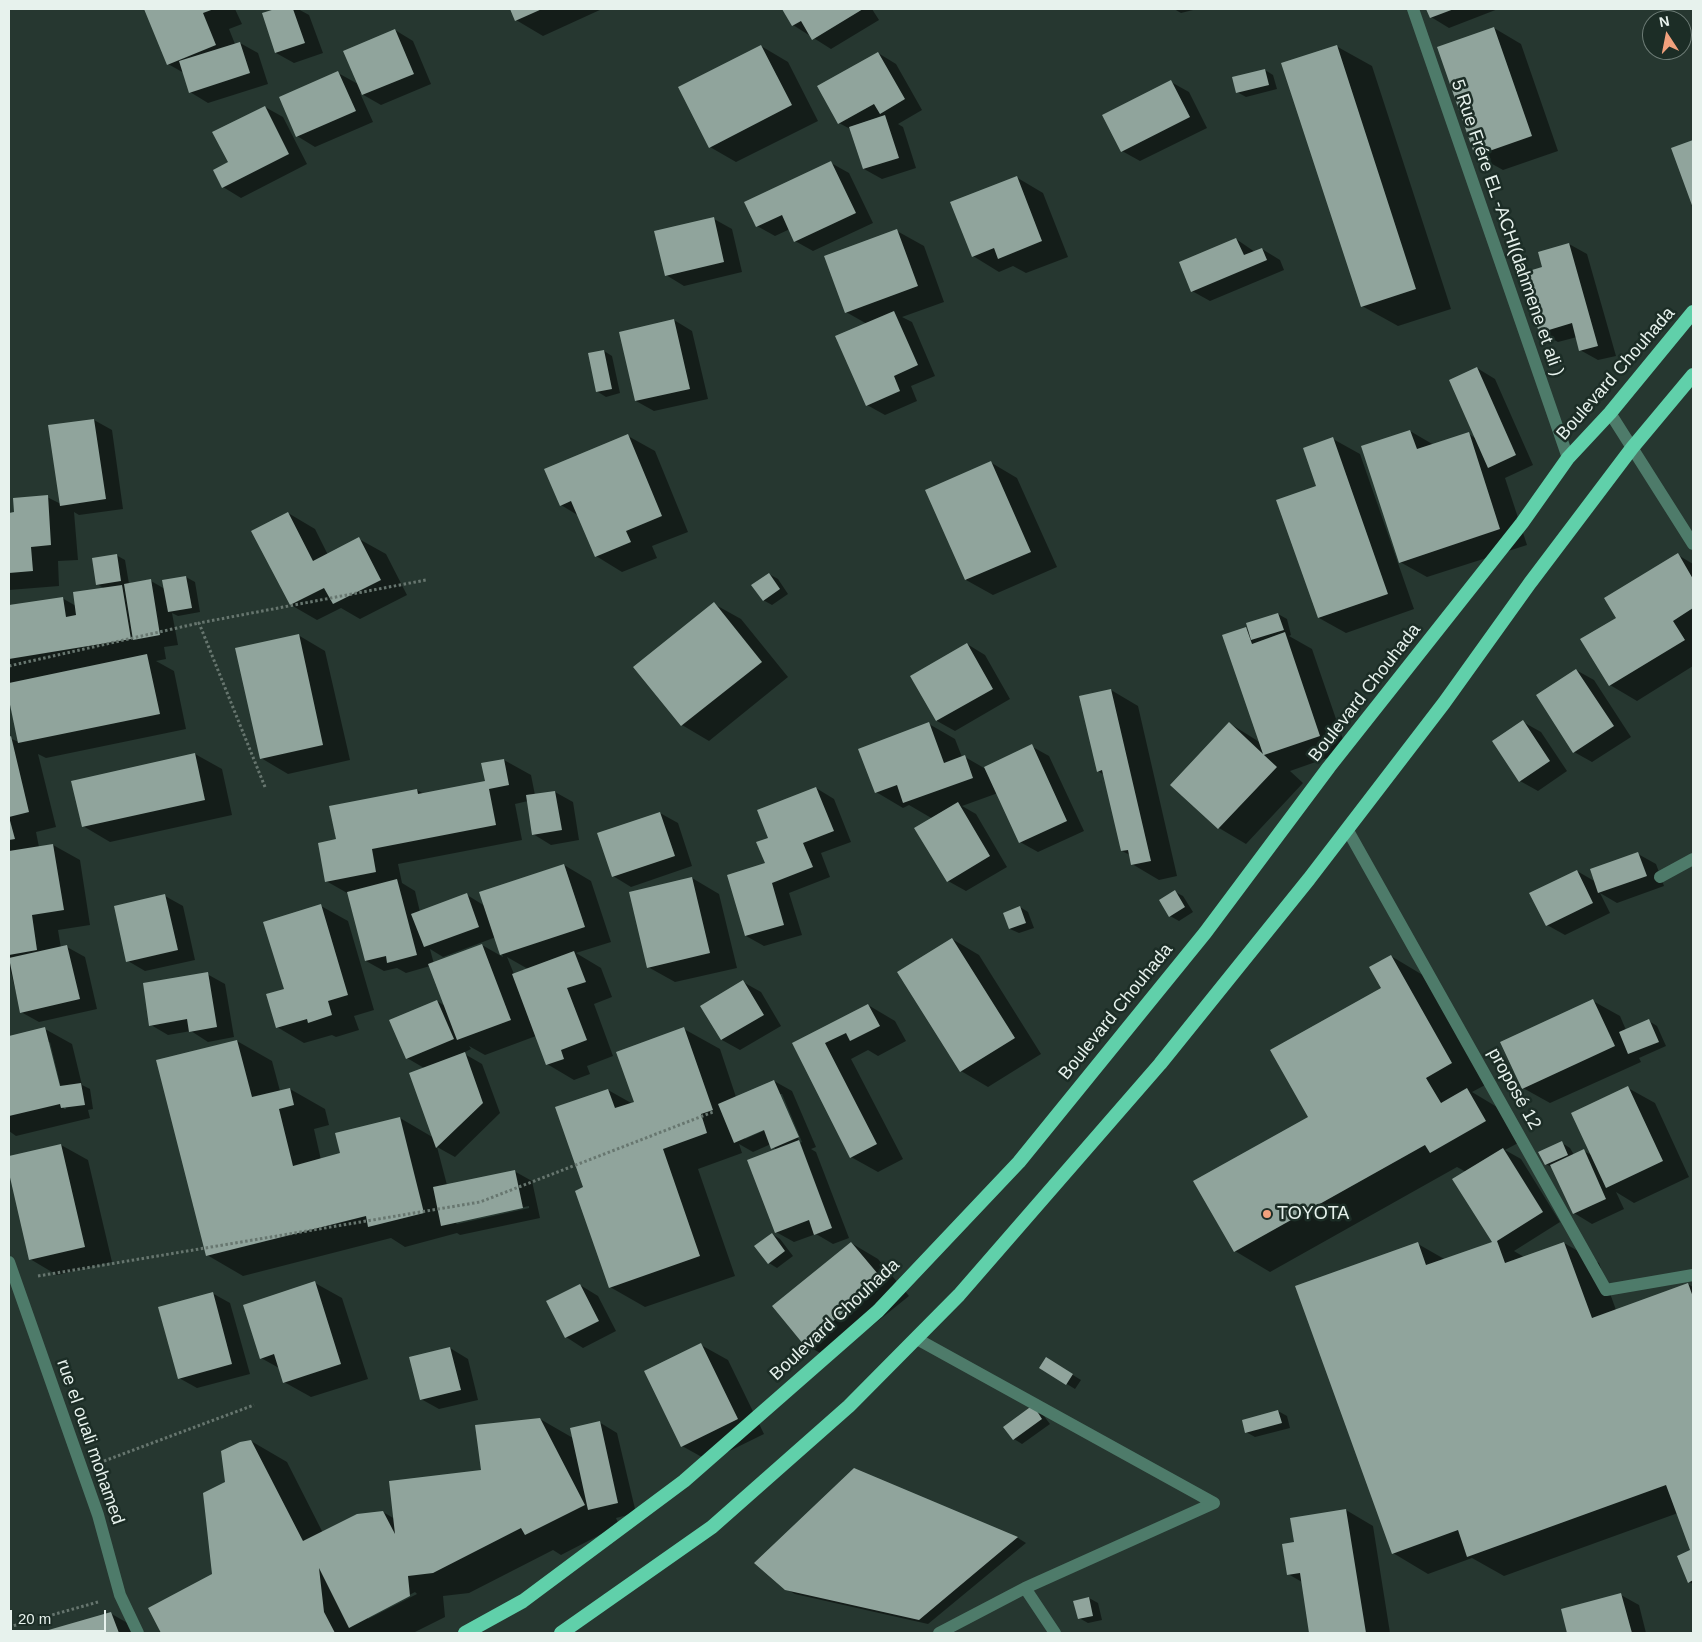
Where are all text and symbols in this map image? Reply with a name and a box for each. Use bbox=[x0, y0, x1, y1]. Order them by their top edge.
north arrow bbox=[1642, 10, 1692, 60]
text: N bbox=[1658, 12, 1671, 30]
street label: 5 Rue Frére EL -ACHI(dahmene et ali ) bbox=[1446, 77, 1568, 379]
street label: Boulevard Chouhada bbox=[1552, 303, 1680, 445]
street label: Boulevard Chouhada bbox=[1304, 620, 1426, 766]
street label: Boulevard Chouhada bbox=[1054, 939, 1178, 1085]
street label: proposé 12 bbox=[1483, 1044, 1545, 1134]
place label: TOYOTA bbox=[1277, 1203, 1349, 1225]
marker: TOYOTA bbox=[1261, 1208, 1273, 1220]
street label: Boulevard Chouhada bbox=[766, 1254, 904, 1386]
street label: rue el ouali mohamed bbox=[52, 1357, 128, 1527]
scale bar bbox=[12, 1600, 109, 1632]
text: 20 m bbox=[18, 1610, 51, 1627]

